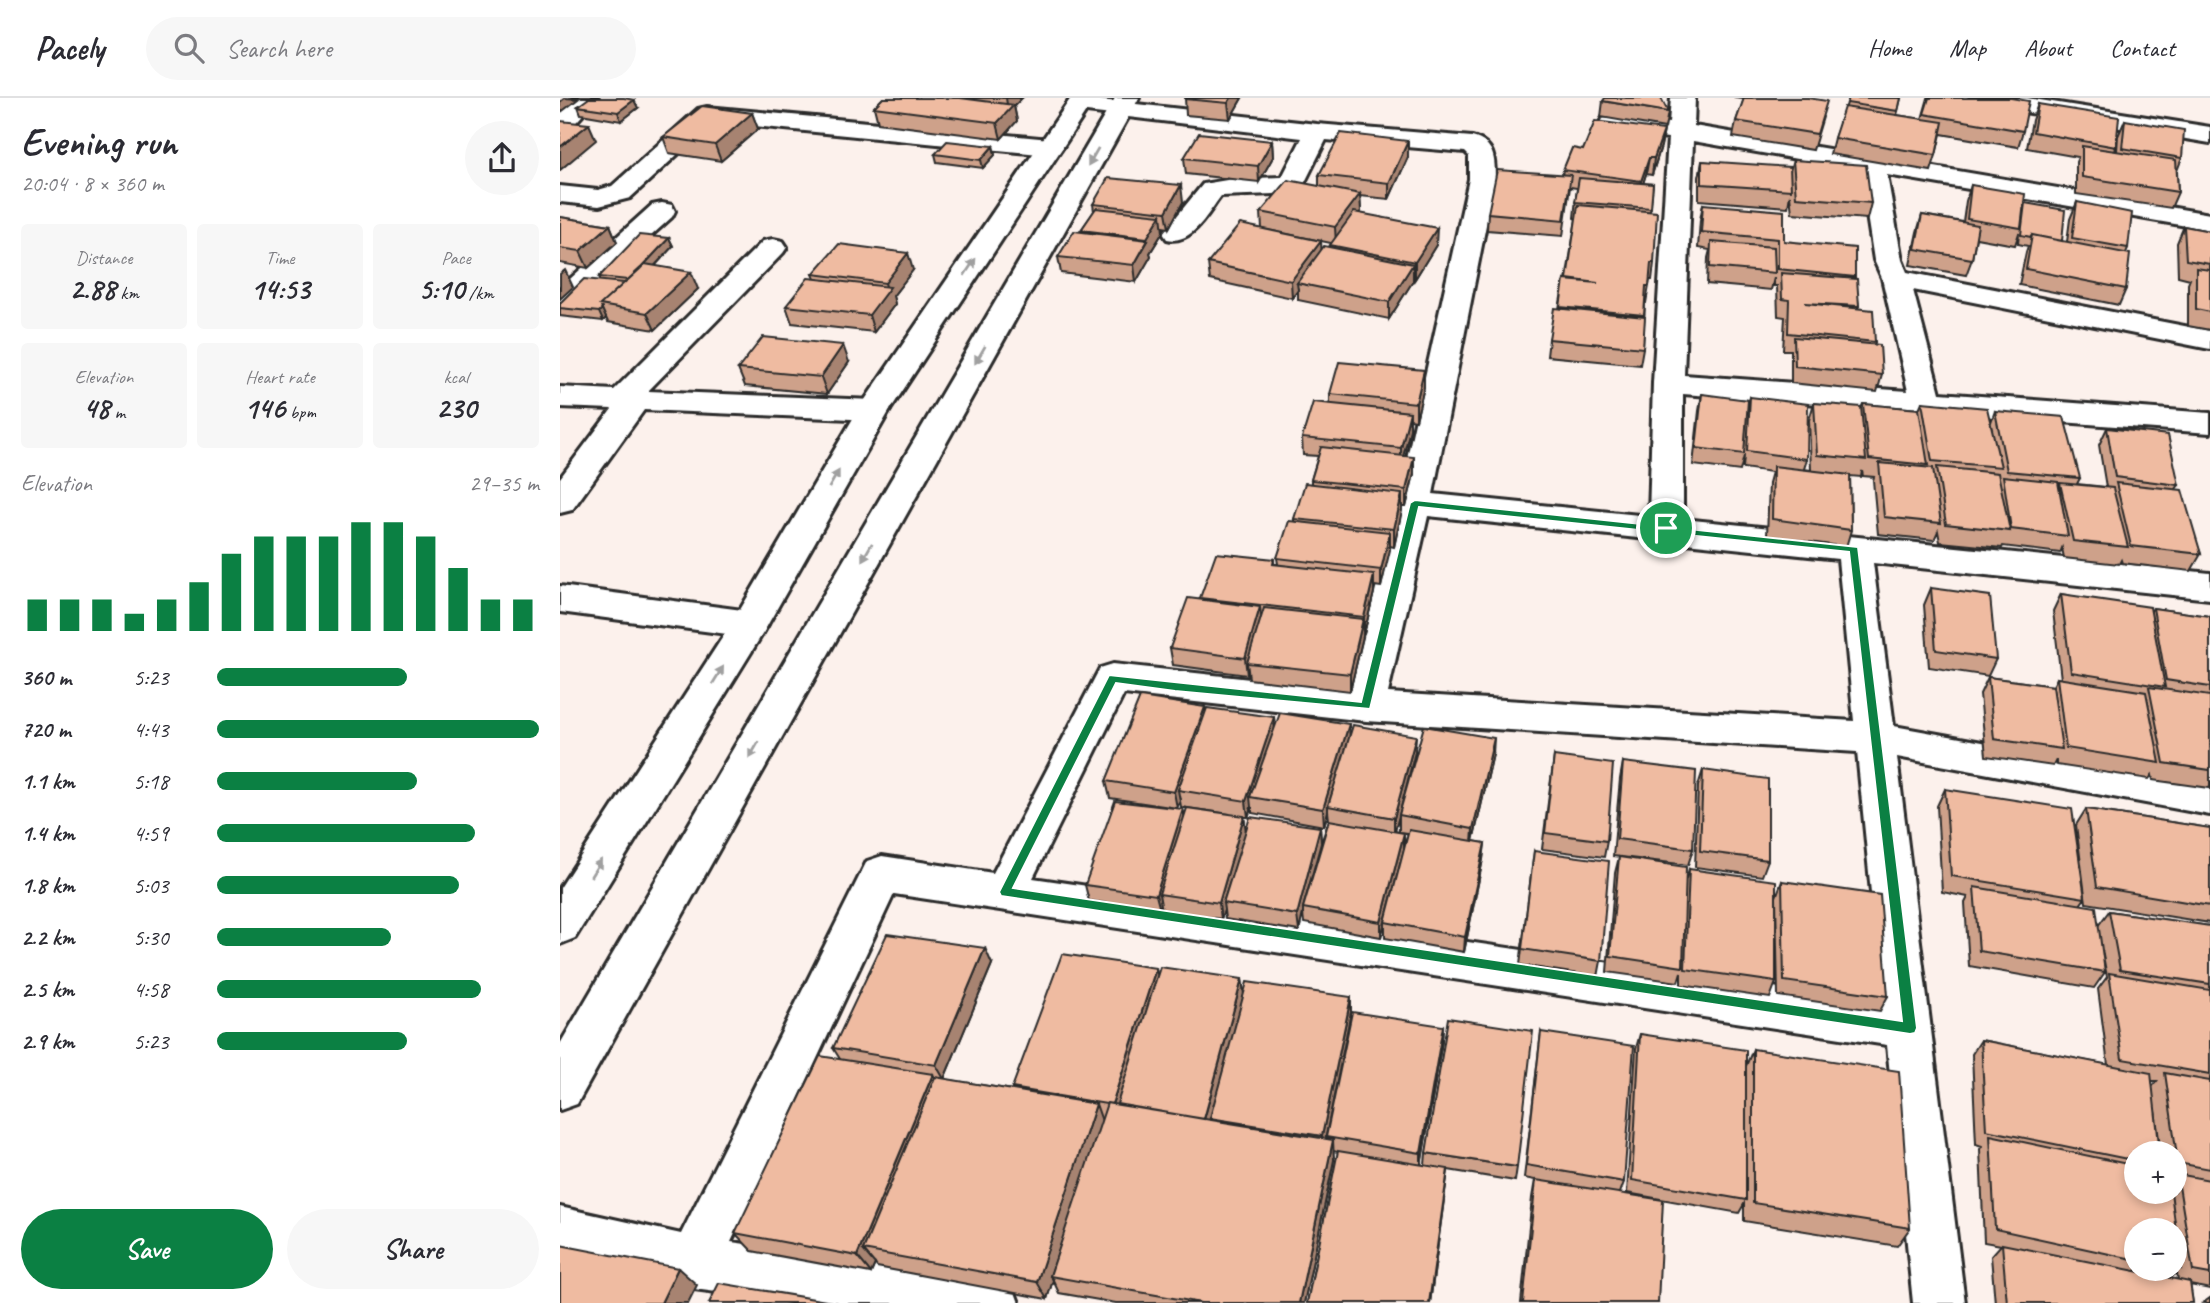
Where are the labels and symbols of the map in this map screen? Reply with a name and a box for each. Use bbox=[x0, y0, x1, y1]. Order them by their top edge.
one-way arrow bbox=[1087, 148, 1099, 167]
one-way arrow bbox=[963, 258, 976, 277]
one-way arrow bbox=[974, 345, 986, 364]
one-way arrow bbox=[827, 470, 840, 489]
pin bbox=[1636, 498, 1696, 558]
one-way arrow bbox=[861, 542, 873, 562]
one-way arrow bbox=[711, 665, 724, 685]
one-way arrow bbox=[748, 740, 760, 759]
one-way arrow bbox=[590, 858, 603, 877]

